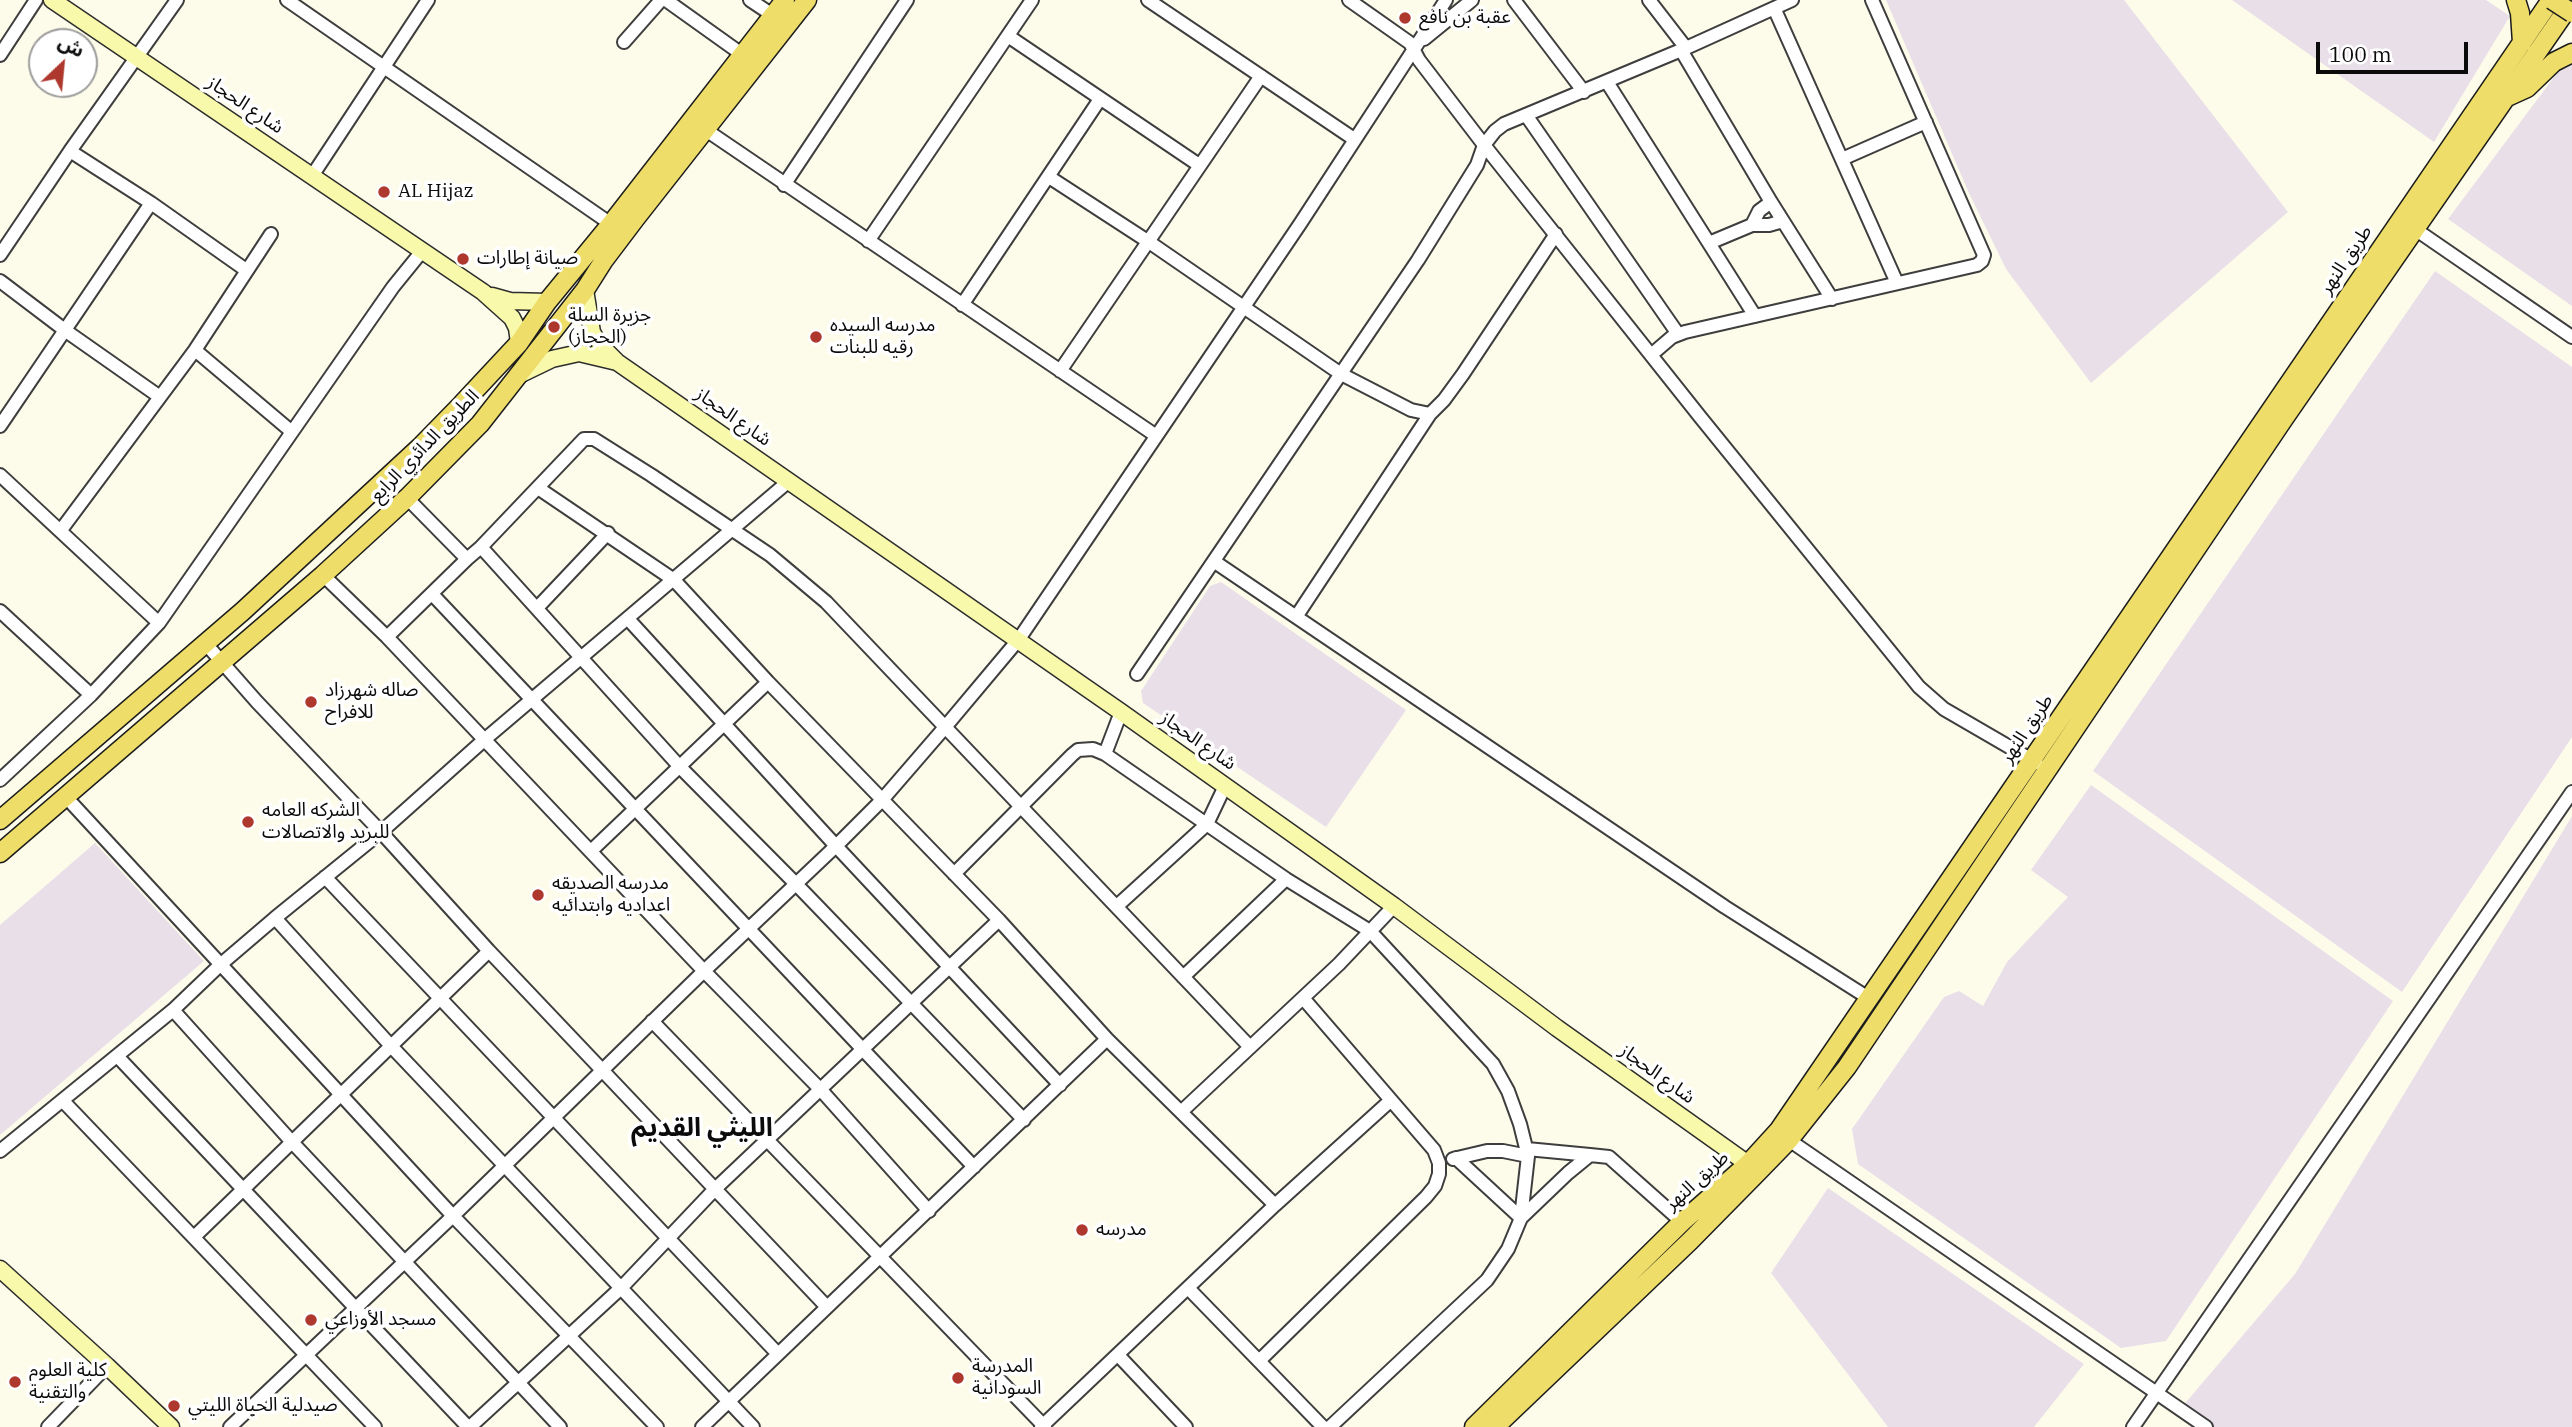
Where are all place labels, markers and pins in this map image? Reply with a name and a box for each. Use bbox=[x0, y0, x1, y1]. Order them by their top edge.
place label: عقبة بن نافع bbox=[1419, 7, 1511, 29]
marker: عقبة بن نافع bbox=[1397, 10, 1413, 26]
place label: AL Hijaz bbox=[398, 181, 473, 203]
marker: AL Hijaz bbox=[376, 184, 392, 200]
place label: صيانة إطارات bbox=[477, 248, 578, 270]
marker: صيانة إطارات bbox=[455, 251, 471, 267]
place label: جزيرة السلة (الحجاز) bbox=[568, 305, 651, 349]
place label: مدرسه السيده رقيه للبنات bbox=[830, 315, 936, 359]
marker: جزيرة السلة (الحجاز) bbox=[546, 319, 562, 335]
marker: مدرسه السيده رقيه للبنات bbox=[808, 329, 824, 345]
place label: صاله شهرزاد للافراح bbox=[325, 680, 418, 724]
marker: صاله شهرزاد للافراح bbox=[303, 694, 319, 710]
place label: الشركه العامه للبريد والاتصالات bbox=[262, 800, 390, 844]
marker: الشركه العامه للبريد والاتصالات bbox=[240, 814, 256, 830]
place label: مدرسه الصديقه اعداديه وابتدائيه bbox=[552, 873, 670, 917]
marker: مدرسه الصديقه اعداديه وابتدائيه bbox=[530, 887, 546, 903]
place label: مدرسه bbox=[1096, 1219, 1147, 1241]
marker: مدرسه bbox=[1074, 1222, 1090, 1238]
place label: مسجد الأوزاعي bbox=[325, 1309, 436, 1331]
marker: مسجد الأوزاعي bbox=[303, 1312, 319, 1328]
place label: المدرسة السودانية bbox=[972, 1356, 1042, 1400]
place label: كلية العلوم والتقنية bbox=[29, 1360, 106, 1404]
marker: المدرسة السودانية bbox=[950, 1370, 966, 1386]
marker: كلية العلوم والتقنية bbox=[7, 1374, 23, 1390]
place label: صيدلية الحياة الليتي bbox=[188, 1395, 338, 1417]
marker: صيدلية الحياة الليتي bbox=[166, 1398, 182, 1414]

